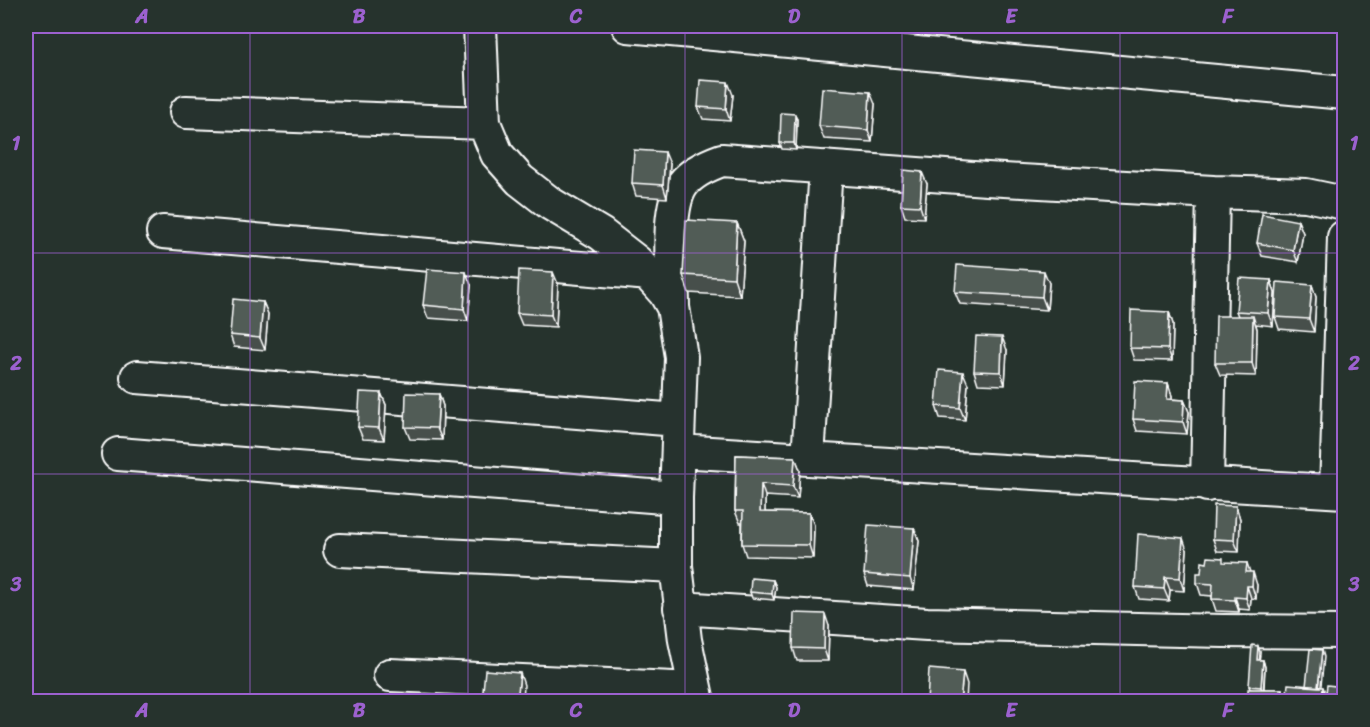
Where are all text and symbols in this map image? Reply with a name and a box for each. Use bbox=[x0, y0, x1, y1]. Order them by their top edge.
text: A bbox=[134, 0, 149, 34]
text: B bbox=[353, 0, 366, 34]
text: C bbox=[569, 0, 583, 34]
text: D bbox=[788, 0, 801, 34]
text: E bbox=[1005, 0, 1018, 34]
text: F bbox=[1222, 0, 1235, 34]
text: 1 bbox=[12, 126, 21, 161]
text: 1 bbox=[1350, 126, 1359, 161]
text: 2 bbox=[9, 346, 22, 381]
text: 2 bbox=[1347, 346, 1360, 381]
text: 3 bbox=[10, 567, 22, 602]
text: 3 bbox=[1348, 567, 1360, 602]
text: A bbox=[134, 693, 149, 727]
text: B bbox=[353, 693, 366, 727]
text: C bbox=[569, 693, 583, 727]
text: D bbox=[788, 693, 801, 727]
text: E bbox=[1005, 693, 1018, 727]
text: F bbox=[1222, 693, 1235, 727]

